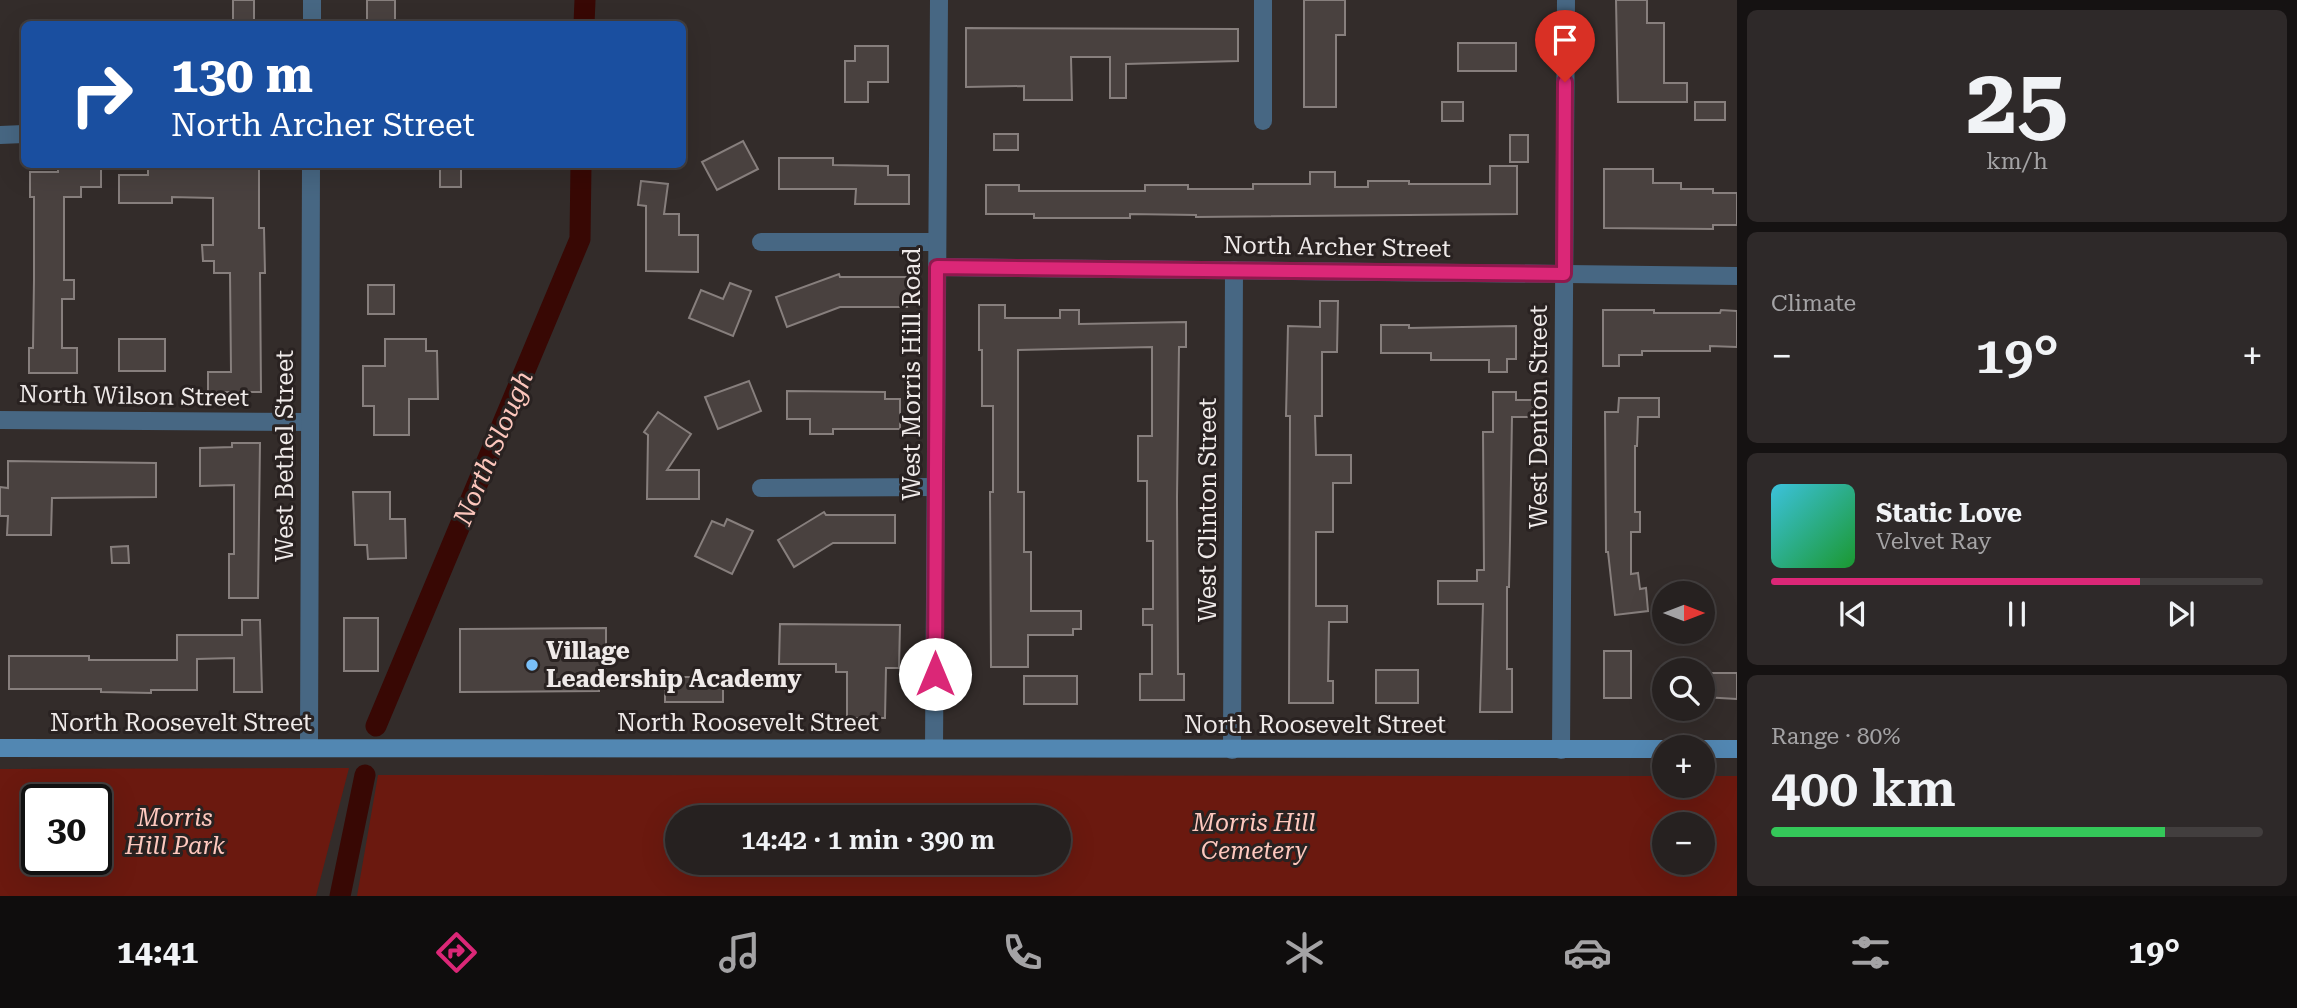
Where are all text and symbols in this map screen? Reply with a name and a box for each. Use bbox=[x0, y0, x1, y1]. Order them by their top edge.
pin bbox=[1535, 10, 1595, 82]
icon: arrive bbox=[1546, 21, 1584, 59]
text: 130 m bbox=[171, 47, 313, 104]
icon: right bbox=[56, 49, 147, 140]
text: 25 bbox=[1966, 49, 2068, 155]
text: North Archer Street bbox=[171, 106, 475, 144]
text: km/h bbox=[1986, 148, 2048, 175]
street label: North Archer Street bbox=[1223, 231, 1451, 263]
street label: West Morris Hill Road bbox=[898, 248, 926, 500]
text: Climate bbox=[1771, 290, 1856, 317]
street label: West Denton Street bbox=[1525, 305, 1553, 529]
text: 19° bbox=[1975, 325, 2059, 386]
text: − bbox=[1771, 334, 1792, 378]
text: + bbox=[2242, 334, 2263, 378]
street label: West Bethel Street bbox=[271, 350, 299, 562]
water label: North Slough bbox=[447, 366, 539, 531]
street label: North Wilson Street bbox=[19, 380, 249, 412]
street label: West Clinton Street bbox=[1194, 398, 1222, 622]
text: Static Love bbox=[1876, 498, 2022, 528]
text: Velvet Ray bbox=[1876, 528, 1991, 555]
north arrow bbox=[1652, 581, 1715, 644]
map controls bbox=[1652, 581, 1715, 875]
icon: previous bbox=[1834, 595, 1872, 633]
icon: pause bbox=[1998, 595, 2036, 633]
icon: next bbox=[2162, 595, 2200, 633]
place label: Village Leadership Academy bbox=[546, 637, 802, 693]
position arrow bbox=[898, 637, 972, 711]
marker: Village Leadership Academy bbox=[524, 657, 540, 673]
button: search bbox=[1652, 658, 1715, 721]
street label: North Roosevelt Street bbox=[50, 709, 312, 737]
street label: North Roosevelt Street bbox=[617, 709, 879, 737]
street label: North Roosevelt Street bbox=[1184, 711, 1446, 739]
text: Range · 80% bbox=[1771, 723, 1900, 750]
button: + bbox=[1652, 735, 1715, 798]
text: 400 km bbox=[1771, 758, 1956, 819]
speed limit sign: 30 bbox=[21, 784, 112, 875]
park label: Morris Hill Park bbox=[124, 804, 225, 860]
park label: Morris Hill Cemetery bbox=[1191, 809, 1316, 865]
button: − bbox=[1652, 812, 1715, 875]
text: 14:42 · 1 min · 390 m bbox=[741, 825, 995, 855]
icon: directions bbox=[432, 928, 481, 977]
icon: music bbox=[715, 928, 764, 977]
icon: phone bbox=[998, 928, 1047, 977]
icon: climate bbox=[1280, 928, 1329, 977]
icon: car bbox=[1563, 928, 1612, 977]
icon: filters bbox=[1846, 928, 1895, 977]
text: 14:41 bbox=[117, 933, 199, 971]
text: 19° bbox=[2128, 933, 2180, 971]

